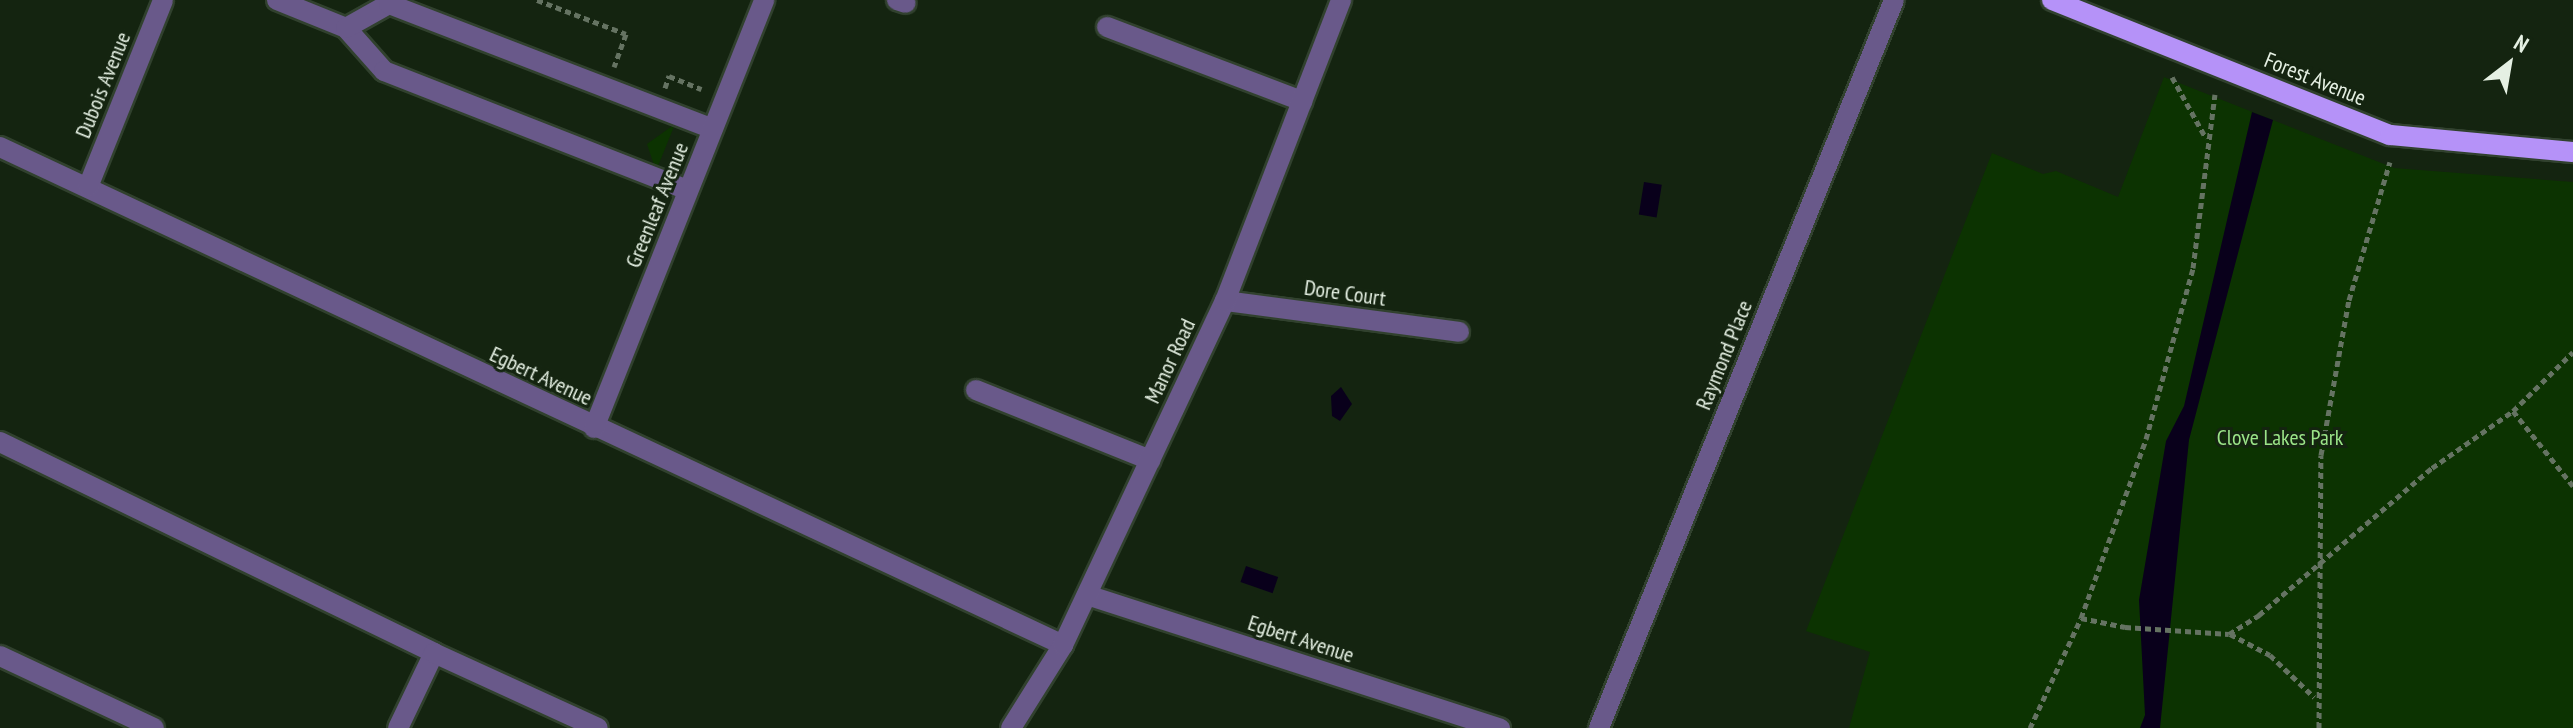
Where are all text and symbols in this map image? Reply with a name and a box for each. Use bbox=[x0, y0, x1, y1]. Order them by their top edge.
north arrow bbox=[2469, 24, 2549, 104]
street label: Dubois Avenue bbox=[70, 28, 136, 142]
text: N bbox=[2509, 28, 2534, 58]
street label: Forest Avenue bbox=[2260, 47, 2370, 111]
street label: Greenleaf Avenue bbox=[620, 138, 694, 272]
street label: Dore Court bbox=[1303, 274, 1387, 312]
street label: Raymond Place bbox=[1690, 296, 1758, 414]
street label: Manor Road bbox=[1139, 315, 1201, 407]
street label: Egbert Avenue bbox=[485, 341, 597, 411]
park label: Clove Lakes Park bbox=[2217, 425, 2343, 451]
street label: Egbert Avenue bbox=[1244, 609, 1358, 669]

